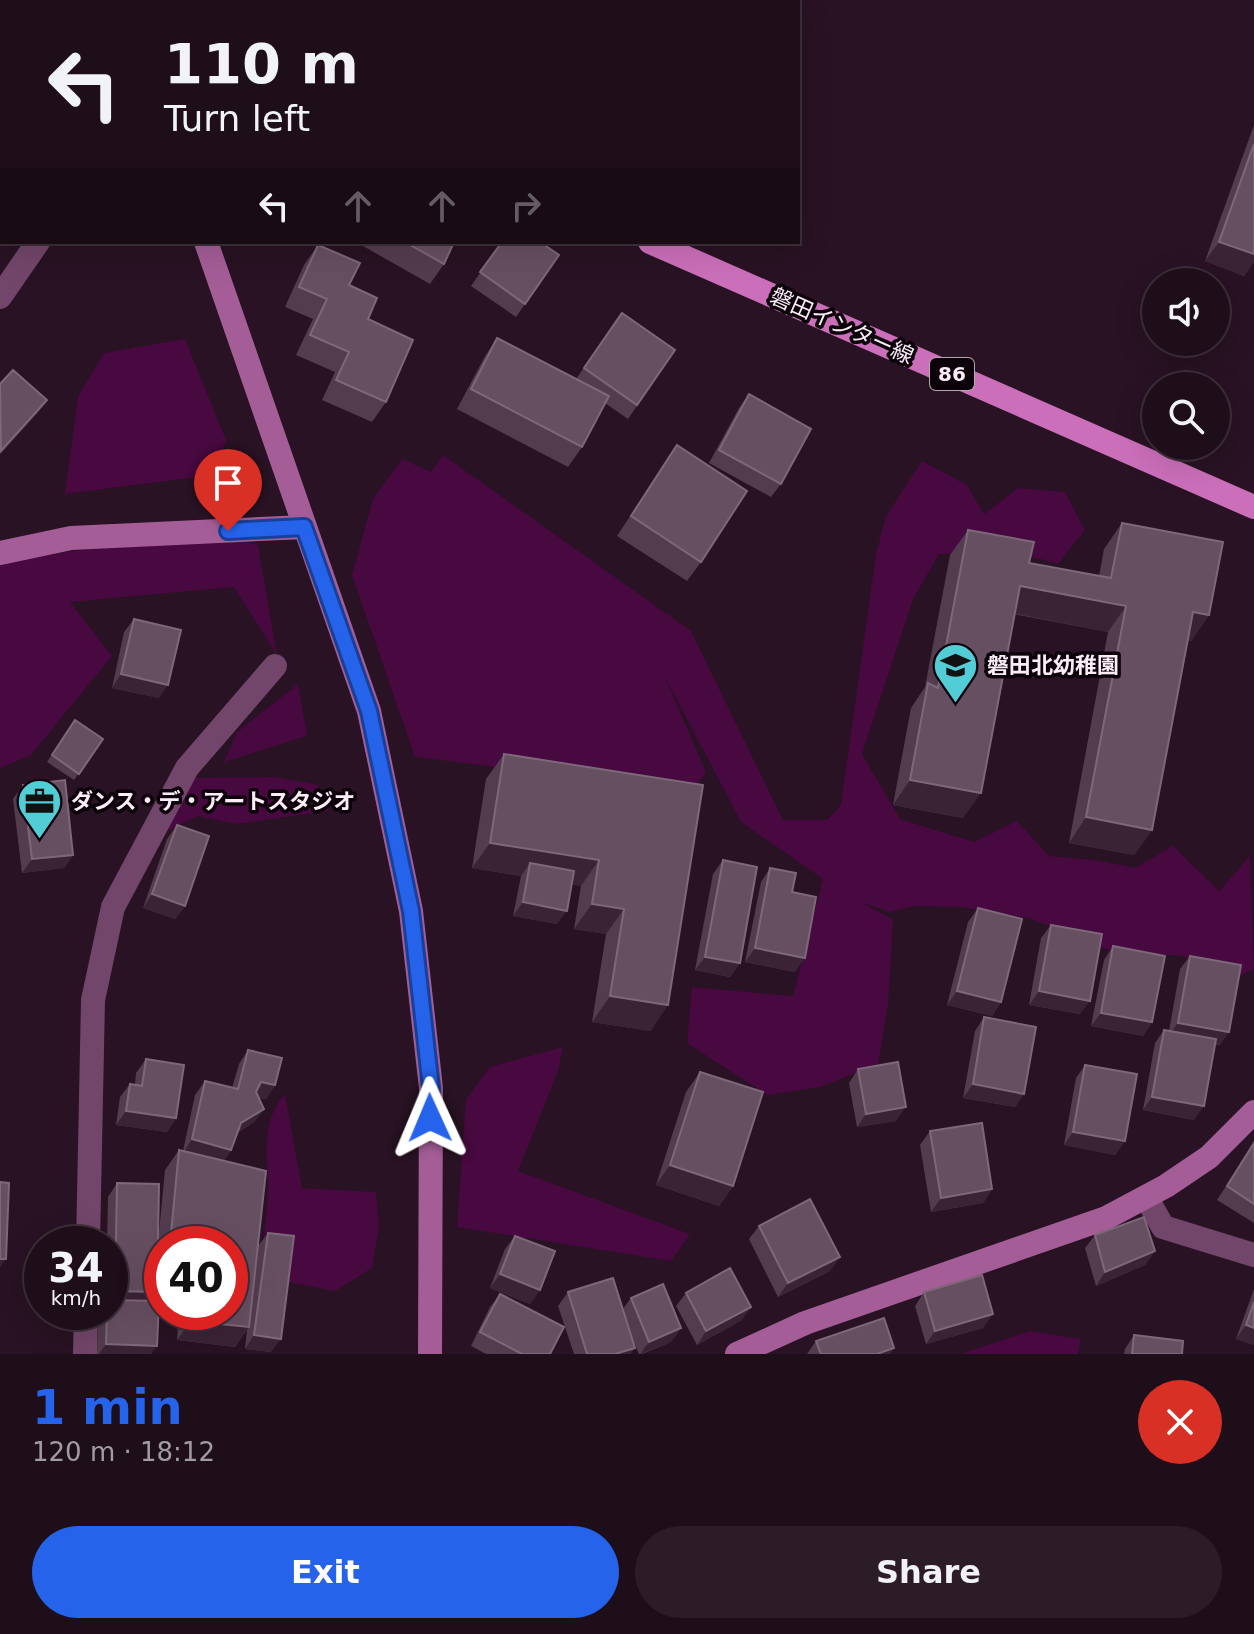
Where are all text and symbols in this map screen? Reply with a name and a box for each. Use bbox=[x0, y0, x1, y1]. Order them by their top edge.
text: 110 m bbox=[164, 31, 359, 96]
icon: left bbox=[32, 32, 136, 136]
text: Turn left bbox=[164, 98, 310, 139]
icon: left bbox=[252, 184, 296, 228]
icon: ahead bbox=[336, 184, 380, 228]
icon: ahead bbox=[420, 184, 464, 228]
icon: right bbox=[504, 184, 548, 228]
map controls bbox=[1142, 268, 1230, 460]
button: sound bbox=[1142, 268, 1230, 356]
street label: 磐田インター線 bbox=[767, 283, 917, 369]
road number: 86 bbox=[930, 358, 974, 390]
button: search bbox=[1142, 372, 1230, 460]
pin bbox=[194, 449, 262, 531]
icon: arrive bbox=[206, 461, 250, 505]
school or university icon: 磐田北幼稚園 bbox=[932, 641, 980, 704]
place label: 磐田北幼稚園 bbox=[987, 653, 1119, 678]
office icon: ダンス・デ・アートスタジオ bbox=[16, 777, 64, 840]
place label: ダンス・デ・アートスタジオ bbox=[71, 789, 355, 814]
position arrow bbox=[388, 1076, 472, 1160]
speed limit sign: 40 bbox=[144, 1226, 248, 1330]
text: 34 bbox=[48, 1245, 104, 1291]
text: km/h bbox=[51, 1286, 101, 1310]
text: 1 min bbox=[32, 1379, 183, 1435]
button: close bbox=[1138, 1380, 1222, 1464]
text: 120 m · 18:12 bbox=[32, 1437, 215, 1467]
button: Exit bbox=[32, 1526, 619, 1618]
button: Share bbox=[635, 1526, 1222, 1618]

